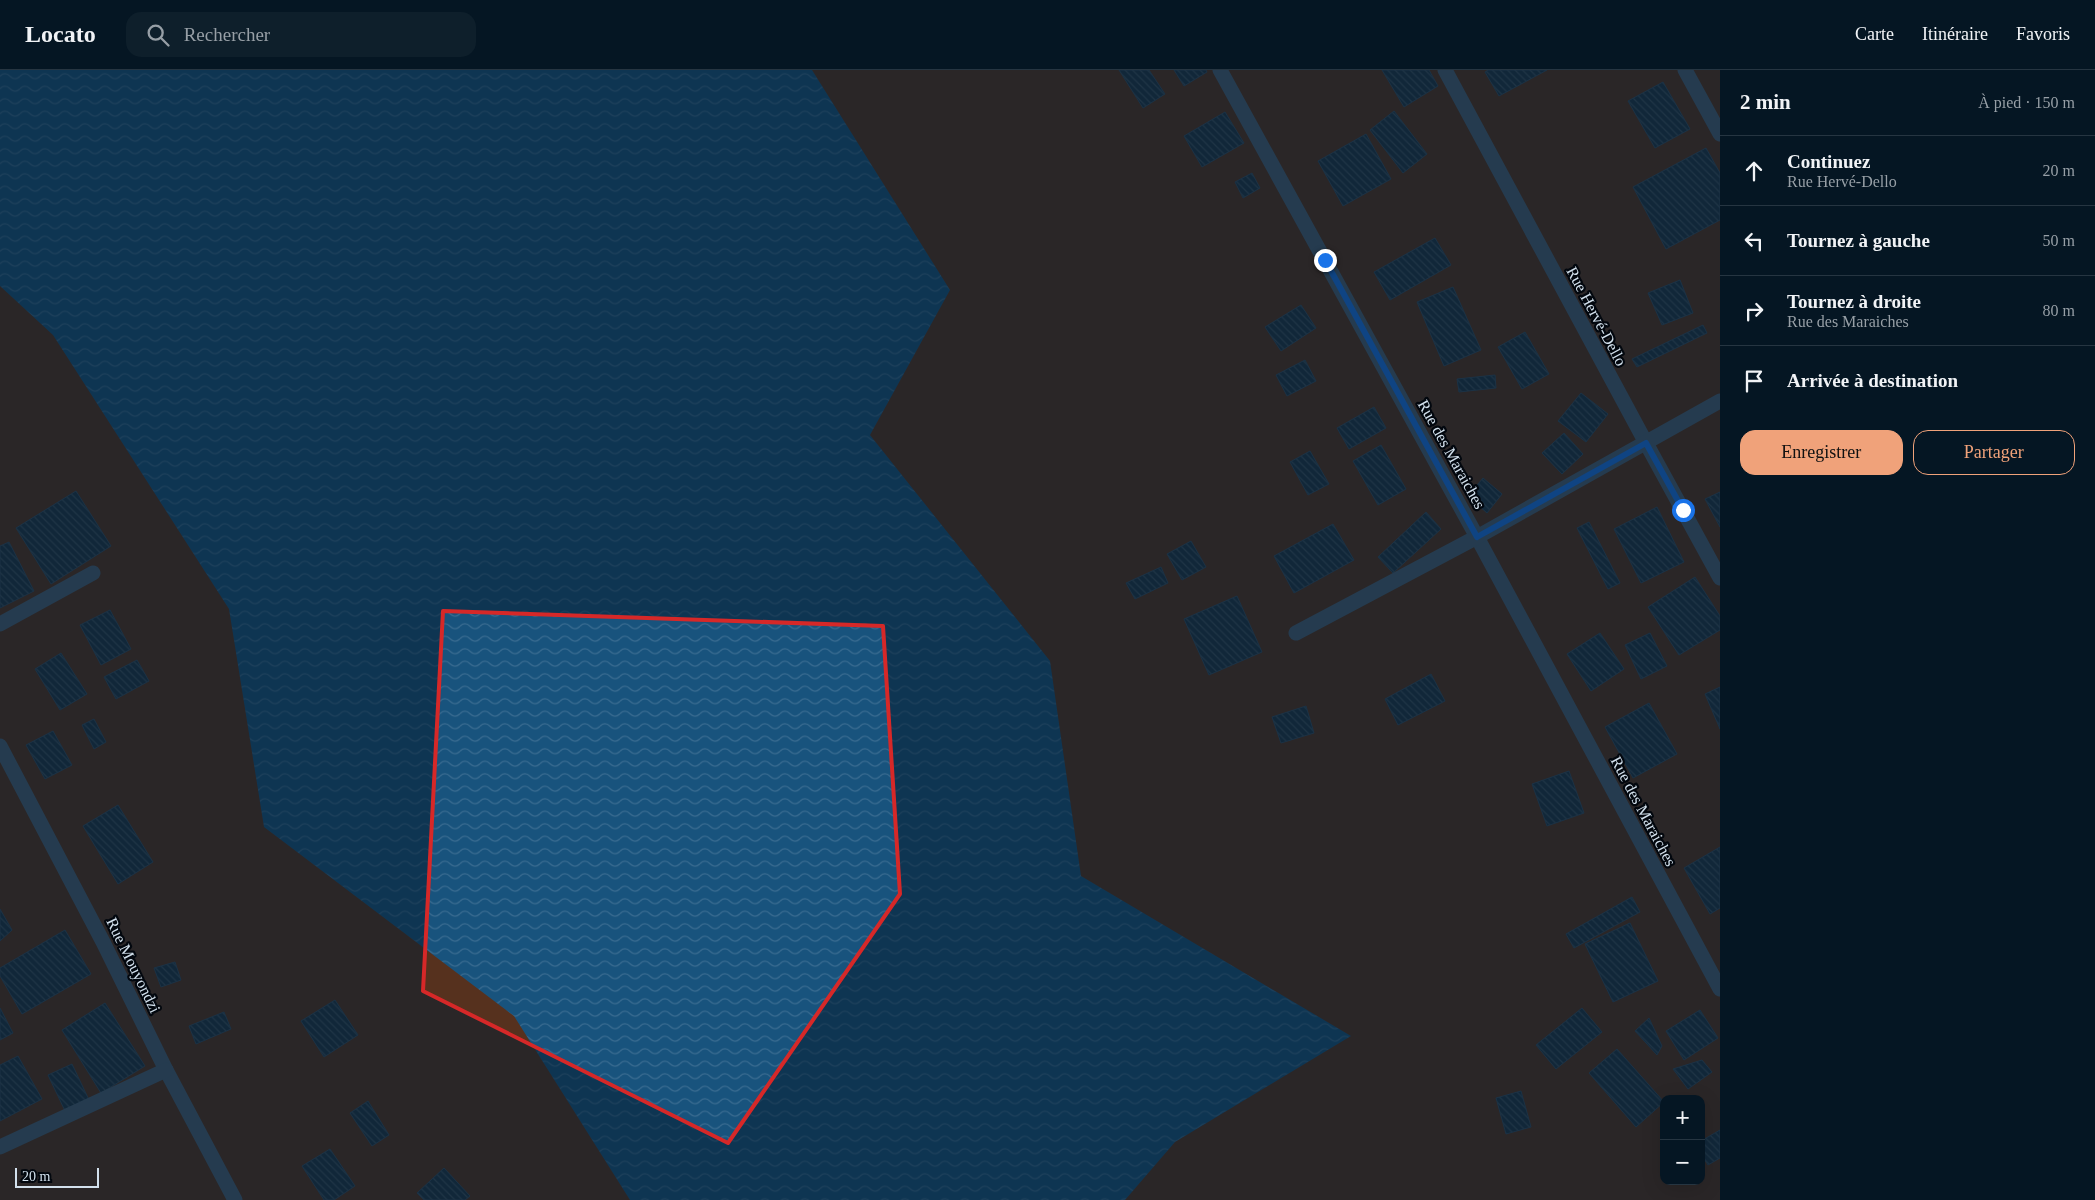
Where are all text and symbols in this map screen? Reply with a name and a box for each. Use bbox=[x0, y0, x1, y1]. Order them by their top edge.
search box bbox=[126, 12, 476, 57]
text: Locato bbox=[25, 21, 96, 47]
icon: search bbox=[144, 21, 172, 49]
text: Rechercher bbox=[184, 24, 270, 45]
text: Carte bbox=[1855, 24, 1894, 44]
text: Itinéraire bbox=[1922, 24, 1988, 44]
text: Favoris bbox=[2016, 24, 2070, 44]
text: 2 min bbox=[1740, 90, 1791, 114]
text: À pied · 150 m bbox=[1978, 94, 2075, 111]
text: Continuez bbox=[1787, 151, 1870, 172]
icon: ahead bbox=[1740, 157, 1768, 185]
text: 20 m bbox=[2043, 162, 2075, 179]
text: Rue Hervé-Dello bbox=[1787, 173, 1897, 190]
icon: left bbox=[1740, 227, 1768, 255]
text: Tournez à gauche bbox=[1787, 230, 1930, 251]
text: 50 m bbox=[2043, 232, 2075, 249]
route end bbox=[1314, 249, 1337, 272]
street label: Rue Hervé-Dello bbox=[1563, 264, 1630, 369]
text: Tournez à droite bbox=[1787, 291, 1921, 312]
icon: right bbox=[1740, 297, 1768, 325]
text: 80 m bbox=[2043, 302, 2075, 319]
text: Rue des Maraiches bbox=[1787, 313, 1909, 330]
icon: arrive bbox=[1740, 367, 1768, 395]
text: Arrivée à destination bbox=[1787, 370, 1958, 391]
street label: Rue des Maraiches bbox=[1415, 397, 1489, 512]
button: Enregistrer bbox=[1740, 430, 1903, 475]
button: Partager bbox=[1913, 430, 2075, 475]
route start bbox=[1672, 499, 1695, 522]
street label: Rue des Maraiches bbox=[1607, 754, 1680, 869]
street label: Rue Mouyondzi bbox=[102, 915, 164, 1016]
map controls bbox=[1660, 1095, 1705, 1185]
button: + bbox=[1660, 1095, 1705, 1140]
button: − bbox=[1660, 1140, 1705, 1185]
scale bar bbox=[15, 1165, 99, 1188]
text: 20 m bbox=[22, 1169, 50, 1184]

